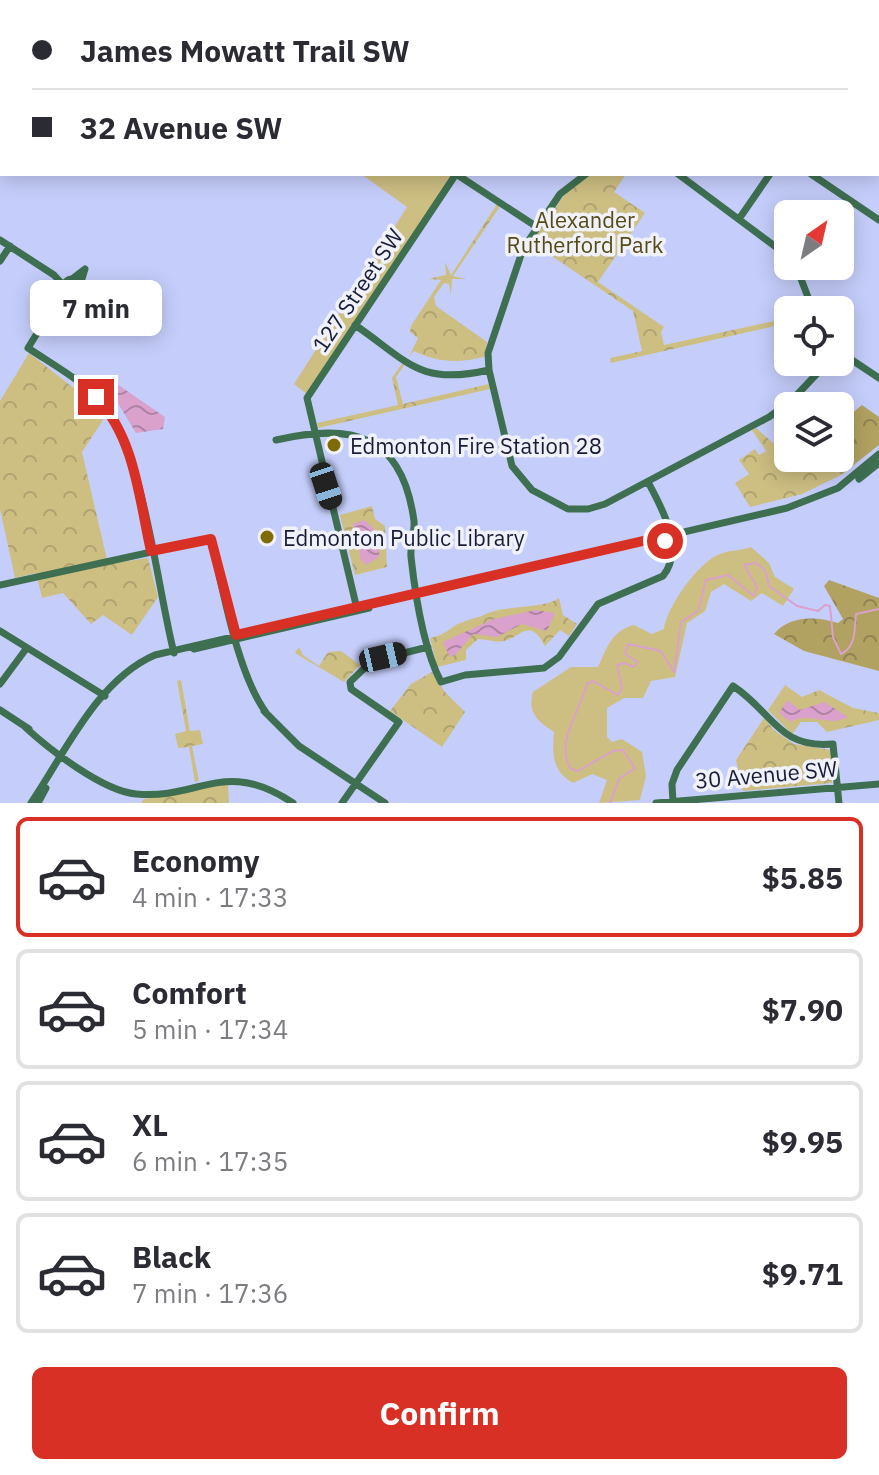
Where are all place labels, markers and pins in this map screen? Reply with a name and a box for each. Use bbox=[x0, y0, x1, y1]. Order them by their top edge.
place label: Edmonton Fire Station 28 bbox=[350, 431, 602, 460]
marker: Edmonton Fire Station 28 bbox=[325, 436, 343, 454]
place label: Edmonton Public Library bbox=[283, 523, 525, 552]
marker: Edmonton Public Library bbox=[258, 528, 276, 546]

